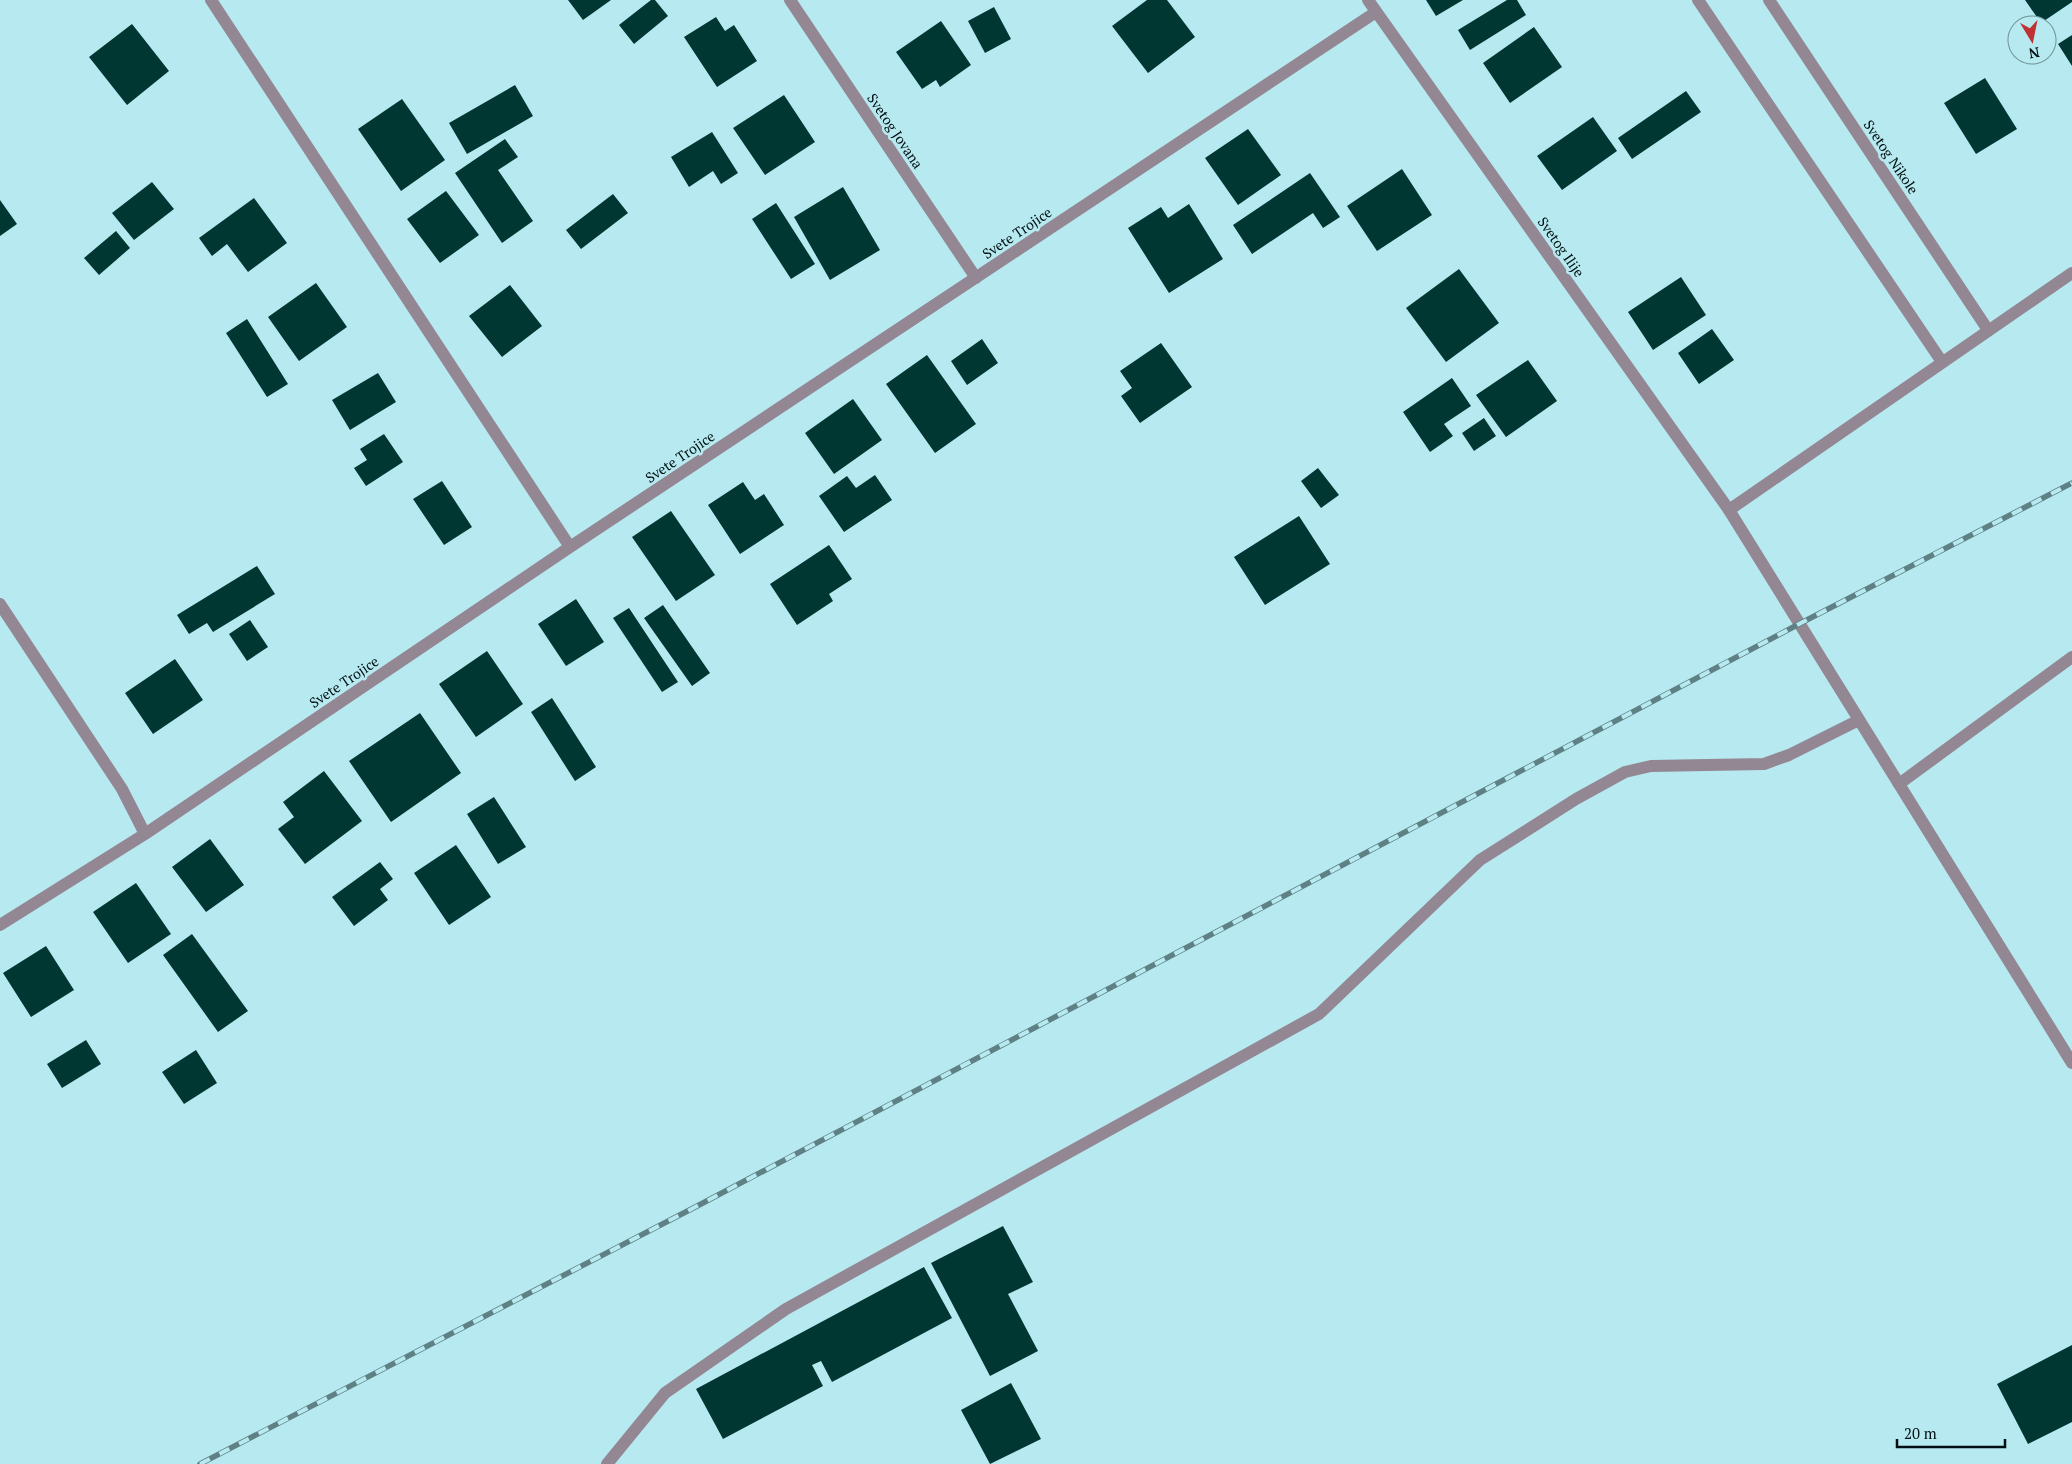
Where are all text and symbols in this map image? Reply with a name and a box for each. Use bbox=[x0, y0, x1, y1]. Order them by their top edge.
north arrow bbox=[2007, 15, 2057, 65]
text: N bbox=[2027, 43, 2041, 64]
street label: Svetog Jovana bbox=[863, 89, 928, 172]
street label: Svetog Nikole bbox=[1860, 116, 1923, 198]
street label: Svete Trojice bbox=[978, 202, 1055, 263]
street label: Svetog Ilije bbox=[1534, 213, 1589, 281]
street label: Svete Trojice bbox=[641, 426, 718, 487]
street label: Svete Trojice bbox=[305, 651, 382, 712]
scale bar bbox=[1897, 1416, 2004, 1448]
text: 20 m bbox=[1904, 1423, 1937, 1443]

